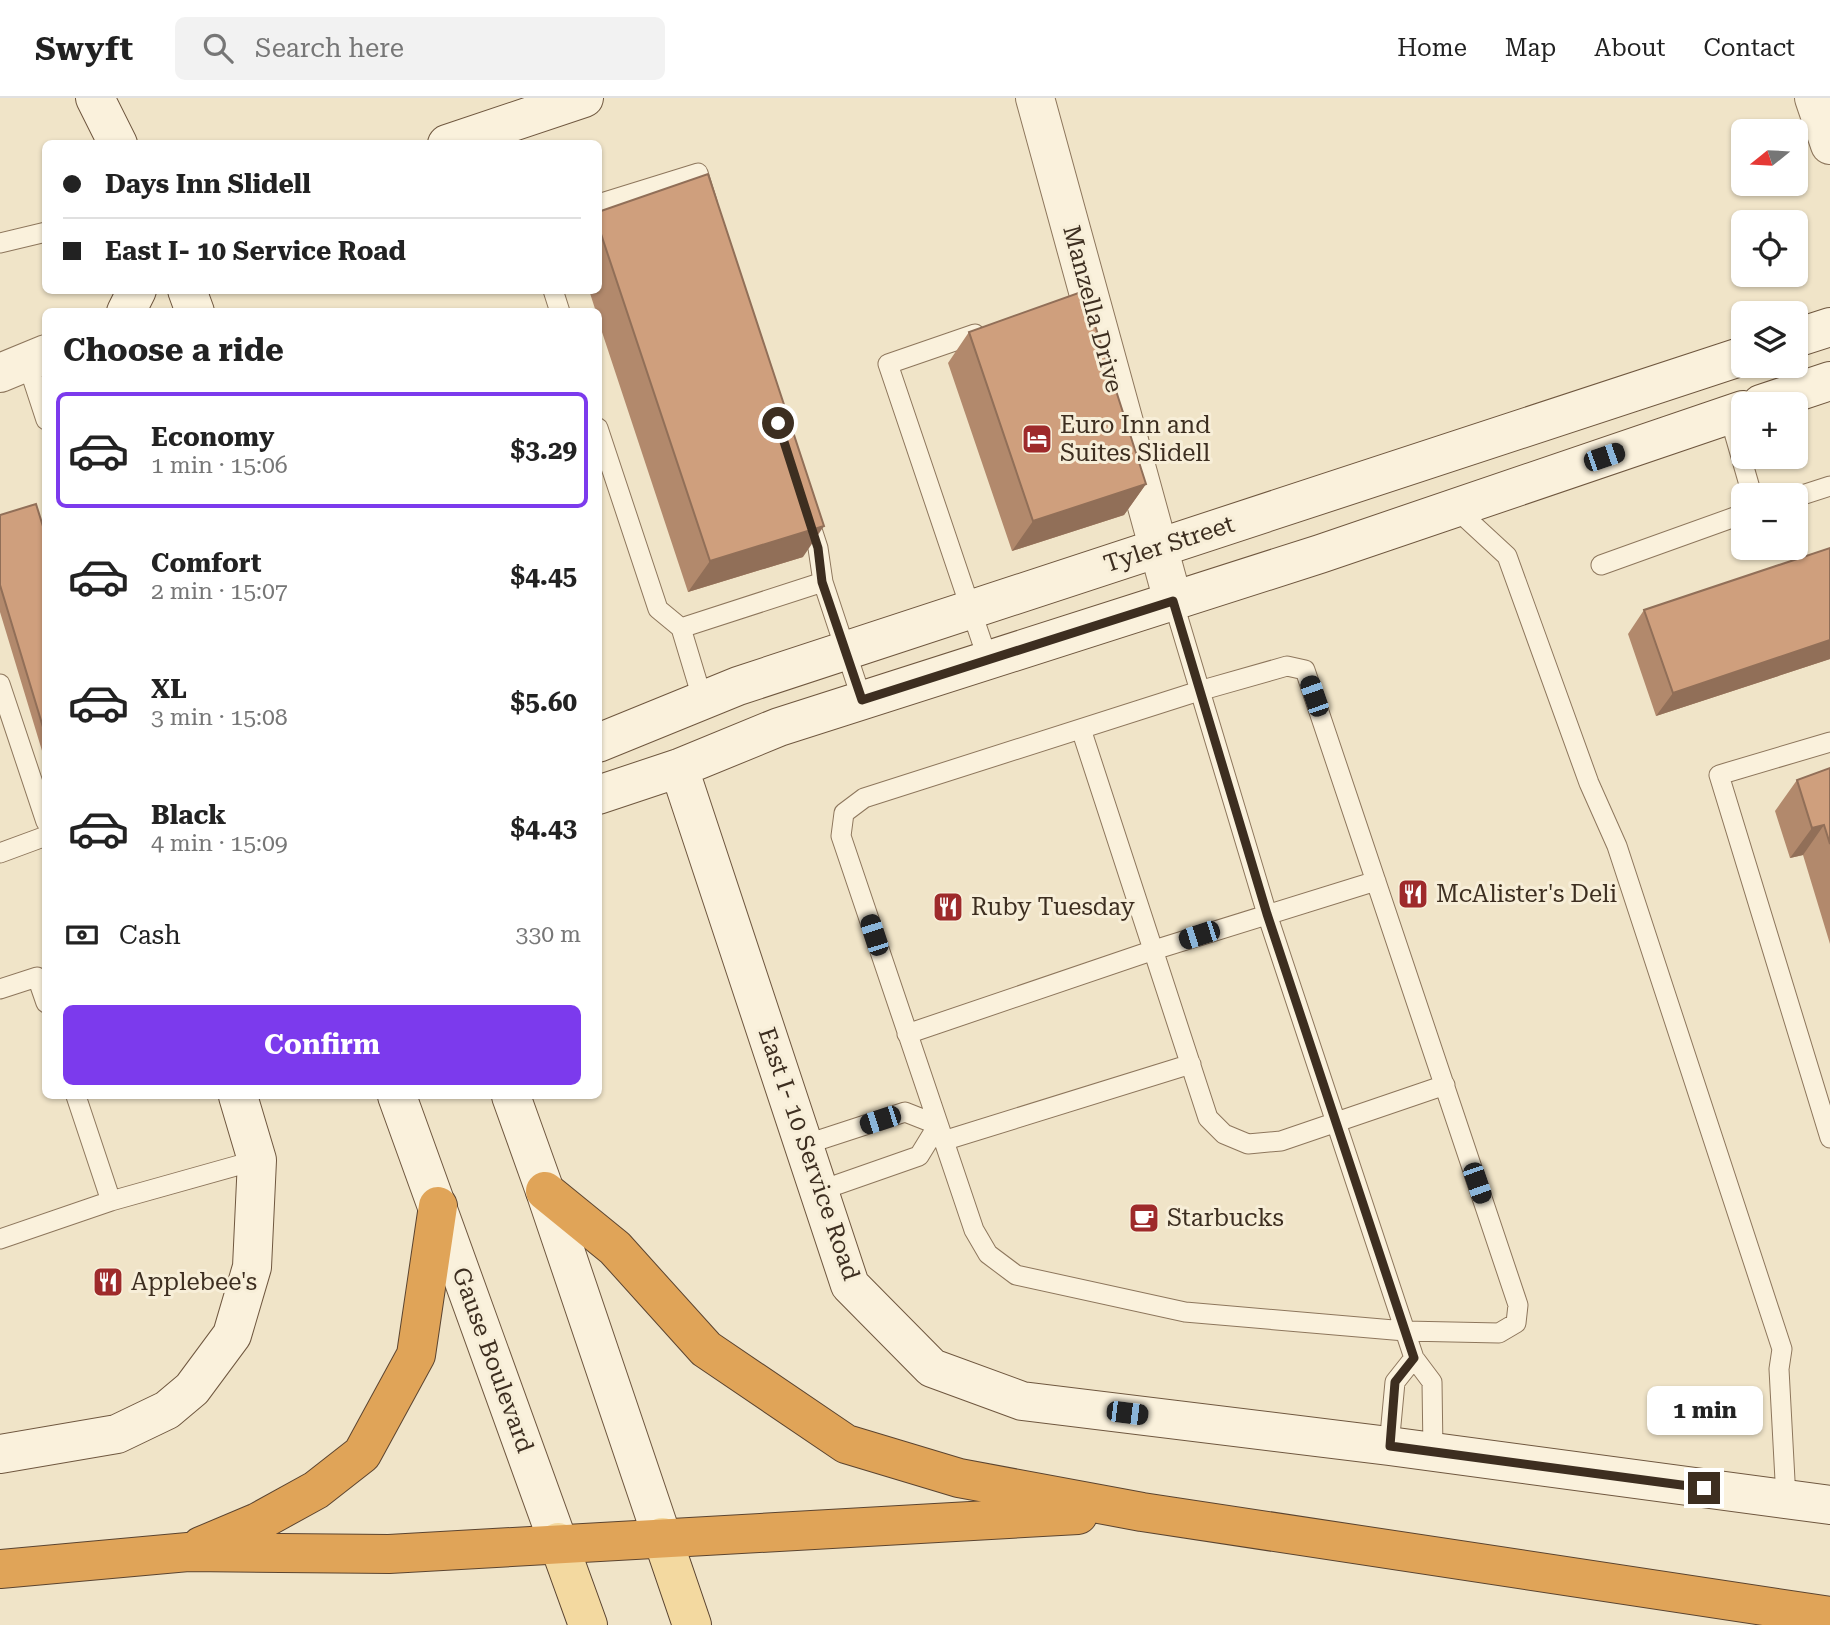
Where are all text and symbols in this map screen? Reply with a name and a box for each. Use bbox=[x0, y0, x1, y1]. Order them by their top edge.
search box bbox=[175, 17, 665, 80]
text: Swyft bbox=[35, 29, 133, 68]
icon: search bbox=[199, 29, 237, 67]
text: Search here bbox=[255, 33, 404, 63]
text: Home bbox=[1397, 34, 1467, 62]
text: Map bbox=[1505, 34, 1556, 62]
text: About bbox=[1594, 34, 1665, 62]
text: Contact bbox=[1703, 34, 1795, 62]
north arrow bbox=[1731, 119, 1808, 196]
map controls bbox=[1731, 119, 1808, 560]
text: Days Inn Slidell bbox=[105, 169, 311, 199]
button: locate bbox=[1731, 210, 1808, 287]
street label: Manzella Drive bbox=[1057, 222, 1129, 396]
text: East I- 10 Service Road bbox=[105, 236, 406, 266]
button: layers bbox=[1731, 301, 1808, 378]
text: Choose a ride bbox=[63, 331, 284, 369]
button: + bbox=[1731, 392, 1808, 469]
route start bbox=[762, 407, 794, 439]
place label: Euro Inn and Suites Slidell bbox=[1060, 411, 1211, 467]
icon: car bbox=[67, 419, 130, 482]
text: Economy bbox=[151, 422, 274, 452]
hotel icon: Euro Inn and Suites Slidell bbox=[1020, 422, 1054, 456]
text: $3.29 bbox=[511, 435, 577, 465]
car bbox=[1581, 440, 1628, 474]
text: 1 min · 15:06 bbox=[151, 452, 288, 479]
button: − bbox=[1731, 483, 1808, 560]
street label: Tyler Street bbox=[1100, 510, 1238, 578]
icon: car bbox=[67, 545, 130, 608]
text: Comfort bbox=[151, 548, 261, 578]
text: $4.45 bbox=[511, 561, 577, 591]
text: 2 min · 15:07 bbox=[151, 578, 288, 605]
icon: car bbox=[67, 671, 130, 734]
car bbox=[1298, 673, 1331, 719]
text: XL bbox=[151, 674, 187, 704]
text: $5.60 bbox=[511, 687, 577, 717]
text: 3 min · 15:08 bbox=[151, 704, 288, 731]
icon: car bbox=[67, 797, 130, 860]
text: Black bbox=[151, 800, 226, 830]
text: $4.43 bbox=[511, 813, 577, 843]
text: 4 min · 15:09 bbox=[151, 830, 288, 857]
restaurant icon: McAlister's Deli bbox=[1396, 877, 1430, 911]
place label: McAlister's Deli bbox=[1436, 880, 1617, 908]
restaurant icon: Ruby Tuesday bbox=[931, 890, 965, 924]
place label: Ruby Tuesday bbox=[971, 893, 1135, 921]
car bbox=[858, 912, 891, 958]
icon: cash bbox=[63, 916, 101, 954]
car bbox=[1176, 919, 1223, 951]
text: Cash bbox=[119, 920, 181, 950]
text: 330 m bbox=[516, 921, 581, 948]
button: Confirm bbox=[63, 1005, 581, 1085]
street label: East I- 10 Service Road bbox=[753, 1024, 865, 1284]
car bbox=[857, 1104, 904, 1136]
car bbox=[1461, 1160, 1494, 1206]
cafe icon: Starbucks bbox=[1127, 1201, 1161, 1235]
place label: Starbucks bbox=[1167, 1204, 1284, 1232]
street label: Gause Boulevard bbox=[446, 1264, 540, 1456]
restaurant icon: Applebee's bbox=[91, 1265, 125, 1299]
place label: Applebee's bbox=[131, 1268, 257, 1296]
callout: 1 min bbox=[1646, 1386, 1762, 1436]
text: 1 min bbox=[1673, 1397, 1737, 1424]
car bbox=[1105, 1400, 1150, 1426]
route end bbox=[1688, 1472, 1720, 1504]

